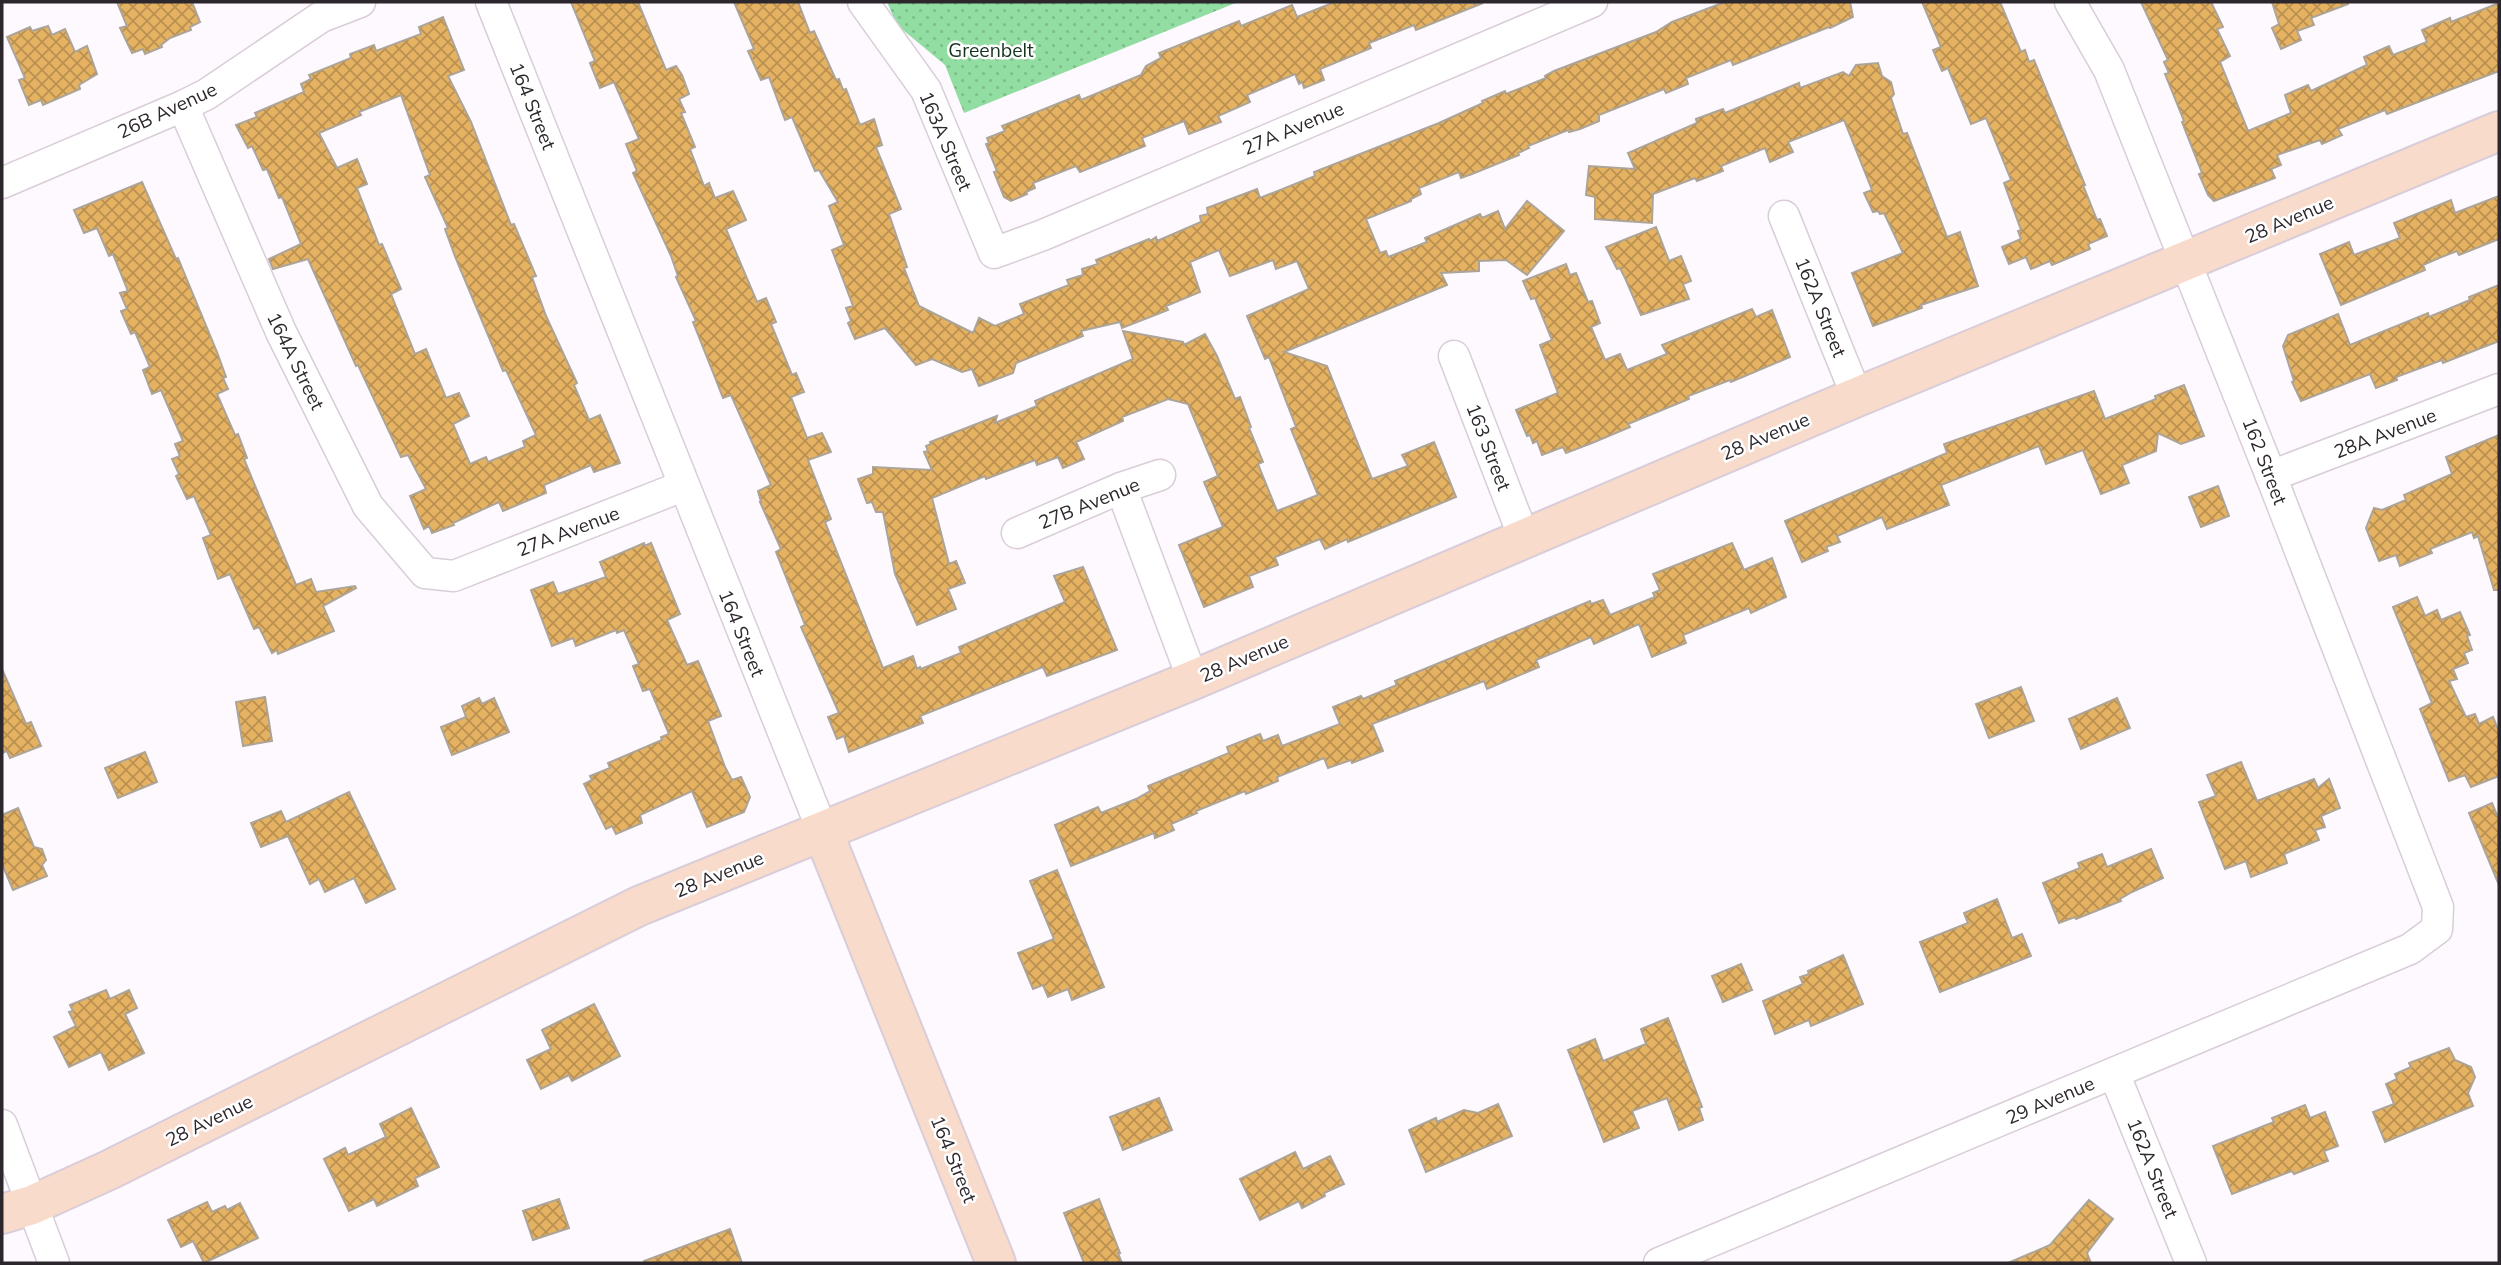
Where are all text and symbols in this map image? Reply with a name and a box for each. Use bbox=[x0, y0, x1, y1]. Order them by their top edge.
park label: Greenbelt bbox=[948, 38, 1034, 62]
street label: 164 Street bbox=[505, 59, 561, 153]
street label: 26B Avenue bbox=[113, 77, 221, 143]
street label: 163A Street bbox=[914, 88, 978, 195]
street label: 27A Avenue bbox=[1239, 96, 1347, 160]
street label: 28 Avenue bbox=[2241, 190, 2337, 248]
street label: 162A Street bbox=[1790, 254, 1852, 361]
street label: 164A Street bbox=[262, 308, 330, 414]
street label: 163 Street bbox=[1461, 400, 1517, 494]
street label: 28A Avenue bbox=[2330, 402, 2440, 464]
street label: 28 Avenue bbox=[1717, 407, 1813, 465]
street label: 162 Street bbox=[2237, 414, 2293, 508]
street label: 27B Avenue bbox=[1035, 472, 1143, 534]
street label: 27A Avenue bbox=[513, 500, 623, 562]
street label: 164 Street bbox=[714, 586, 770, 680]
street label: 28 Avenue bbox=[1196, 629, 1292, 687]
street label: 28 Avenue bbox=[671, 845, 767, 903]
street label: 29 Avenue bbox=[2002, 1071, 2098, 1129]
street label: 28 Avenue bbox=[162, 1089, 256, 1151]
street label: 164 Street bbox=[926, 1112, 982, 1206]
street label: 162A Street bbox=[2122, 1115, 2184, 1222]

